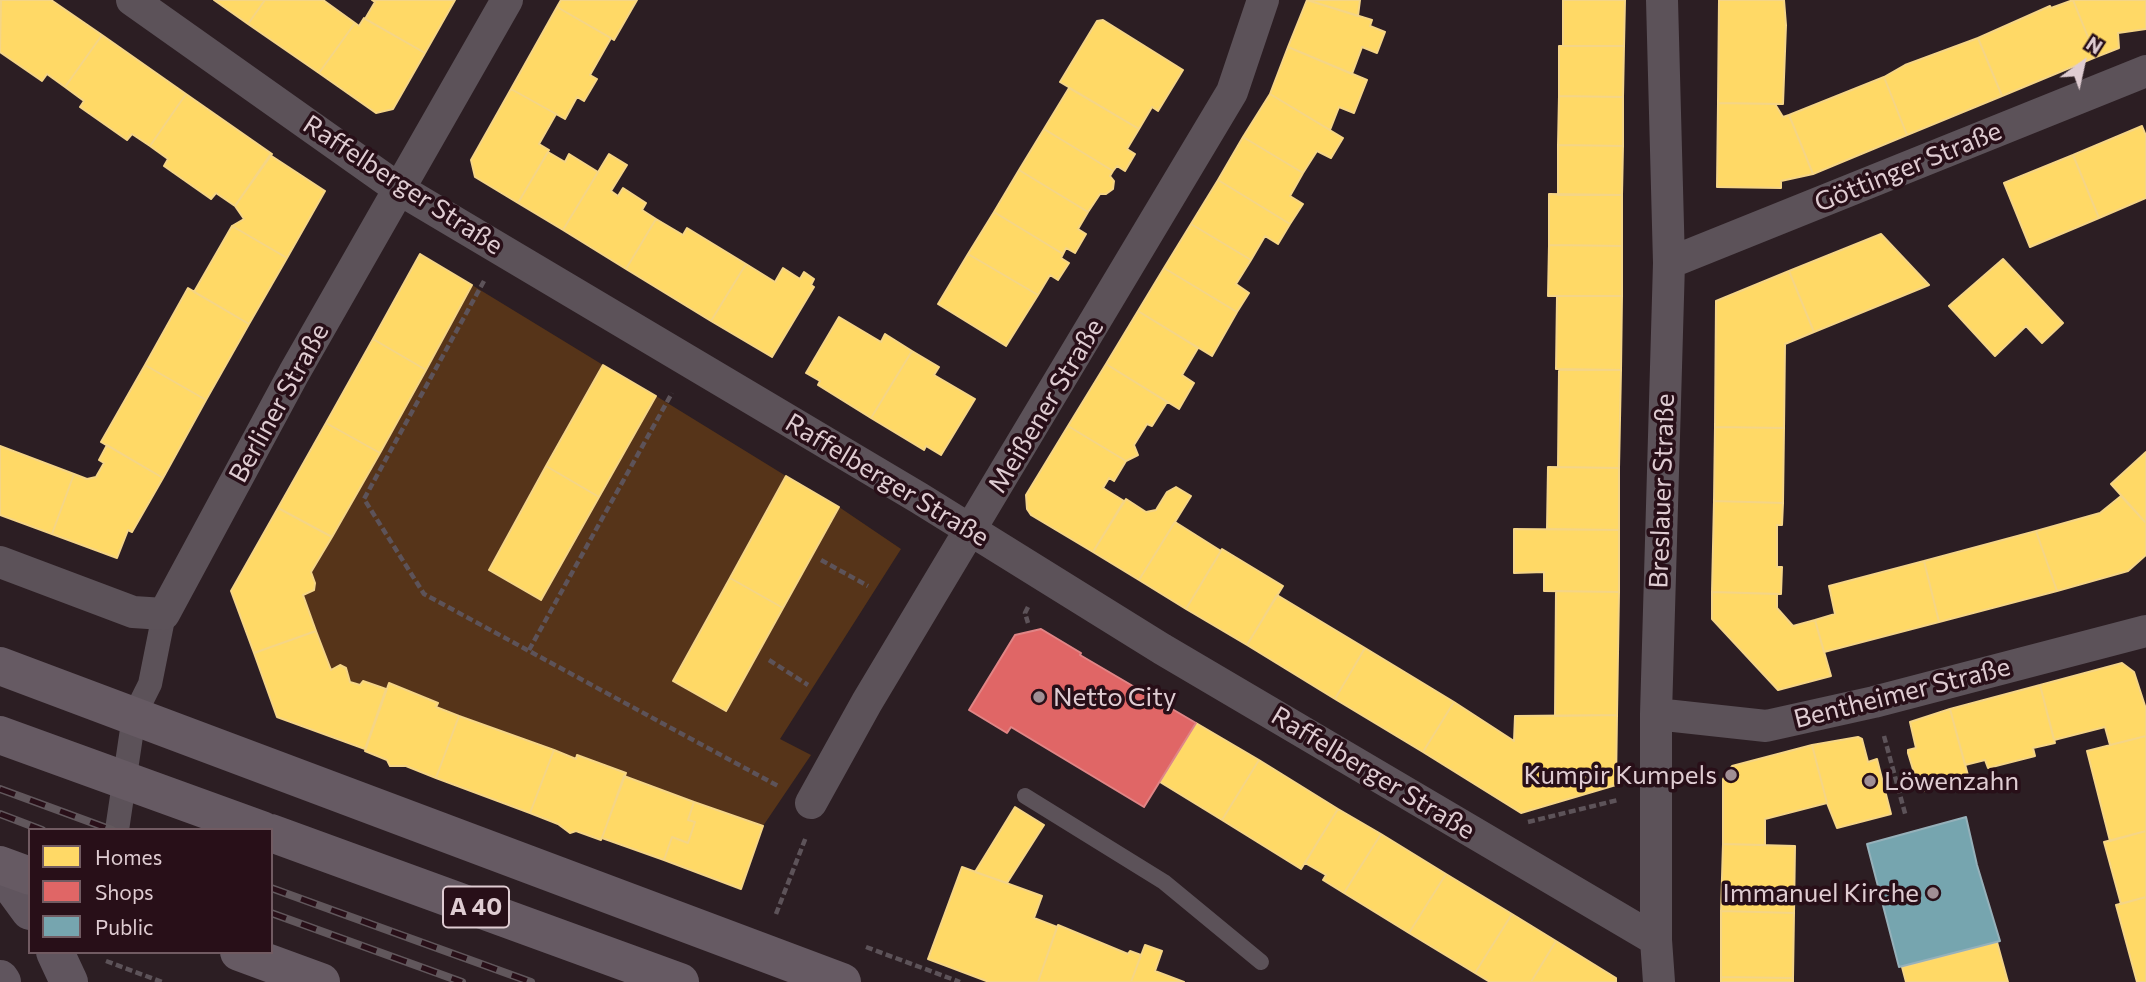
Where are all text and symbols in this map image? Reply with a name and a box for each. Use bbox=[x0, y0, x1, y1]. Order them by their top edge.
north arrow bbox=[2048, 28, 2118, 98]
text: N bbox=[2082, 31, 2107, 58]
street label: Raffelberger Straße bbox=[297, 109, 509, 261]
street label: Göttinger Straße bbox=[1810, 115, 2006, 219]
street label: Meißener Straße bbox=[982, 313, 1110, 499]
street label: Berliner Straße bbox=[222, 318, 336, 488]
street label: Breslauer Straße bbox=[1643, 393, 1681, 589]
street label: Raffelberger Straße bbox=[780, 407, 994, 553]
street label: Bentheimer Straße bbox=[1791, 651, 2013, 735]
place label: Netto City bbox=[1053, 681, 1176, 713]
marker: Netto City bbox=[1031, 689, 1047, 705]
street label: Raffelberger Straße bbox=[1266, 700, 1480, 846]
place label: Kumpir Kumpels bbox=[1523, 759, 1717, 791]
place label: Löwenzahn bbox=[1884, 765, 2019, 797]
marker: Kumpir Kumpels bbox=[1723, 767, 1739, 783]
marker: Löwenzahn bbox=[1862, 773, 1878, 789]
legend bbox=[28, 828, 273, 954]
text: Homes bbox=[95, 844, 162, 869]
place label: Immanuel Kirche bbox=[1723, 877, 1919, 909]
text: Shops bbox=[95, 879, 154, 904]
marker: Immanuel Kirche bbox=[1925, 885, 1941, 901]
road number: A 40 bbox=[443, 887, 509, 928]
text: Public bbox=[95, 914, 153, 939]

